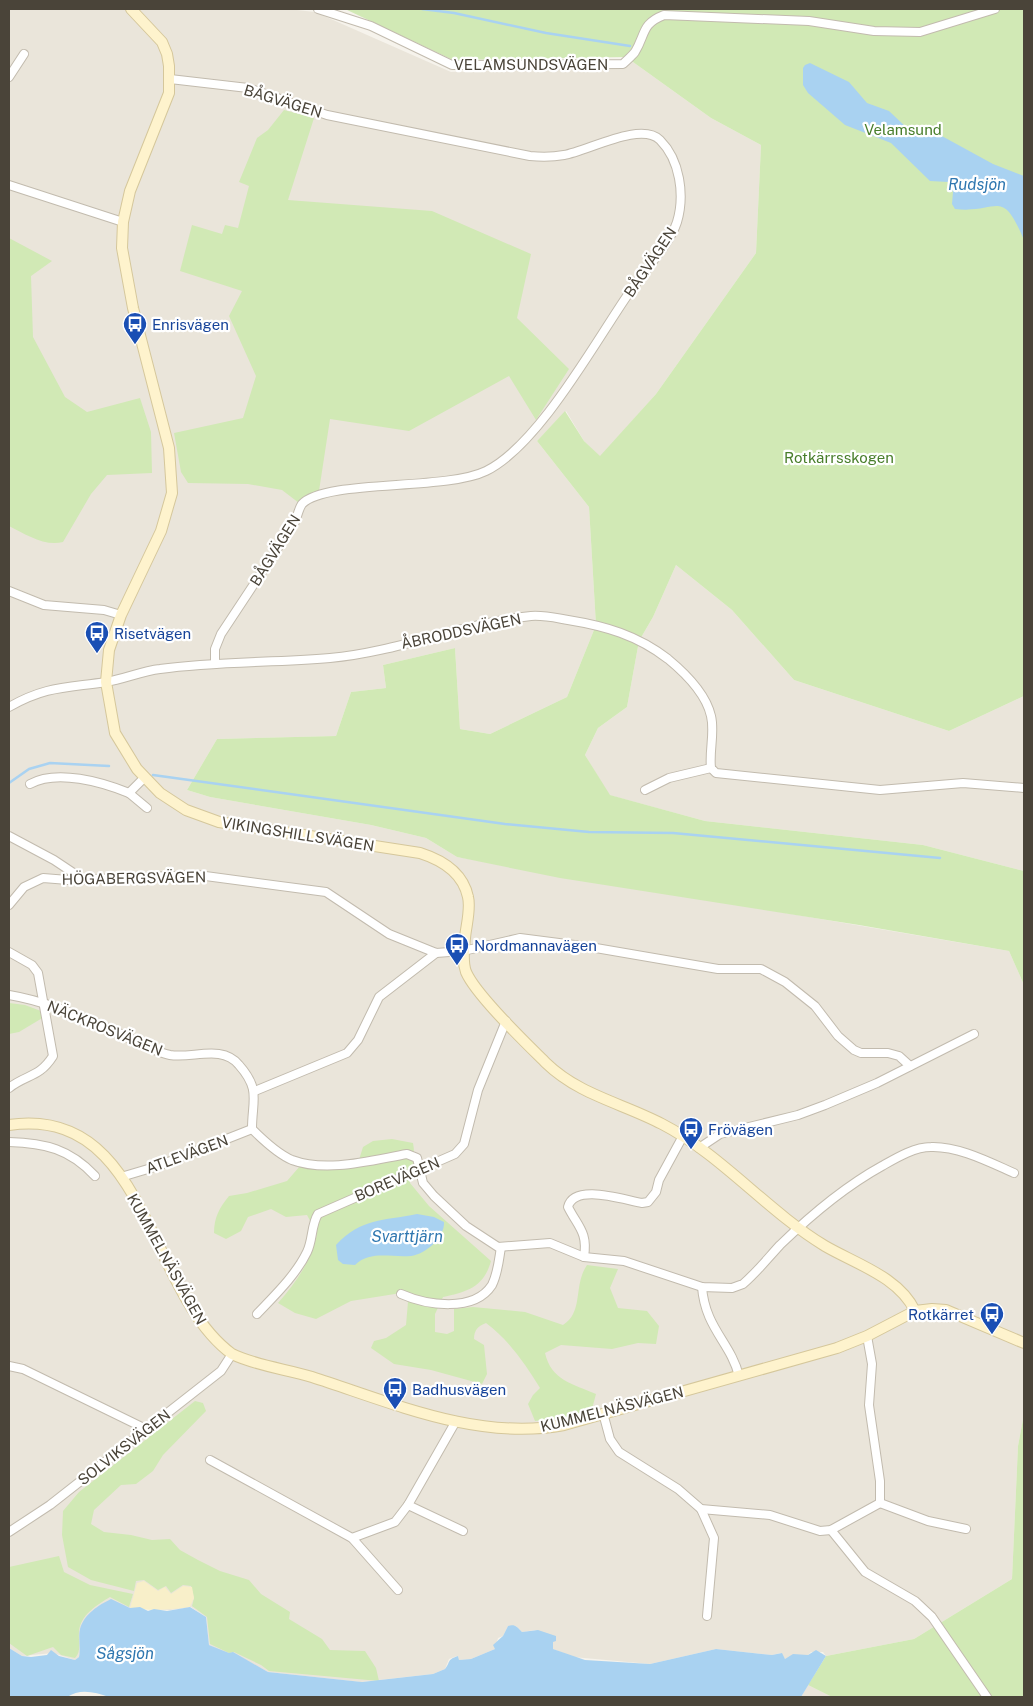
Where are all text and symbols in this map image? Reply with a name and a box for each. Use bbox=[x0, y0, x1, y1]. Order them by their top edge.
street label: VELAMSUNDSVÄGEN bbox=[454, 55, 608, 73]
street label: BÅGVÄGEN bbox=[242, 80, 324, 121]
park label: Velamsund bbox=[864, 121, 942, 138]
water label: Rudsjön bbox=[948, 175, 1006, 194]
street label: BÅGVÄGEN bbox=[620, 223, 680, 300]
bus stop icon: Enrisvägen bbox=[122, 311, 148, 345]
place label: Enrisvägen bbox=[152, 316, 229, 333]
park label: Rotkärrsskogen bbox=[784, 449, 894, 466]
street label: BÅGVÄGEN bbox=[246, 511, 304, 589]
street label: ÅBRODDSVÄGEN bbox=[399, 609, 523, 652]
bus stop icon: Risetvägen bbox=[84, 620, 110, 654]
place label: Risetvägen bbox=[114, 625, 191, 642]
street label: VIKINGSHILLSVÄGEN bbox=[220, 813, 376, 854]
street label: HÖGABERGSVÄGEN bbox=[62, 867, 206, 888]
bus stop icon: Nordmannavägen bbox=[444, 932, 470, 966]
place label: Nordmannavägen bbox=[474, 937, 597, 954]
street label: NÄCKROSVÄGEN bbox=[45, 996, 166, 1059]
bus stop icon: Frövägen bbox=[678, 1116, 704, 1150]
place label: Frövägen bbox=[708, 1121, 773, 1138]
street label: ATLEVÄGEN bbox=[143, 1130, 231, 1177]
street label: BOREVÄGEN bbox=[352, 1153, 442, 1205]
street label: KUMMELNÄSVÄGEN bbox=[124, 1190, 211, 1327]
water label: Svarttjärn bbox=[371, 1227, 443, 1246]
bus stop icon: Rotkärret bbox=[979, 1301, 1005, 1335]
place label: Rotkärret bbox=[908, 1306, 974, 1323]
bus stop icon: Badhusvägen bbox=[382, 1376, 408, 1410]
place label: Badhusvägen bbox=[412, 1381, 506, 1398]
street label: KUMMELNÄSVÄGEN bbox=[538, 1382, 685, 1435]
street label: SOLVIKSVÄGEN bbox=[74, 1405, 174, 1488]
water label: Sågsjön bbox=[96, 1644, 154, 1663]

